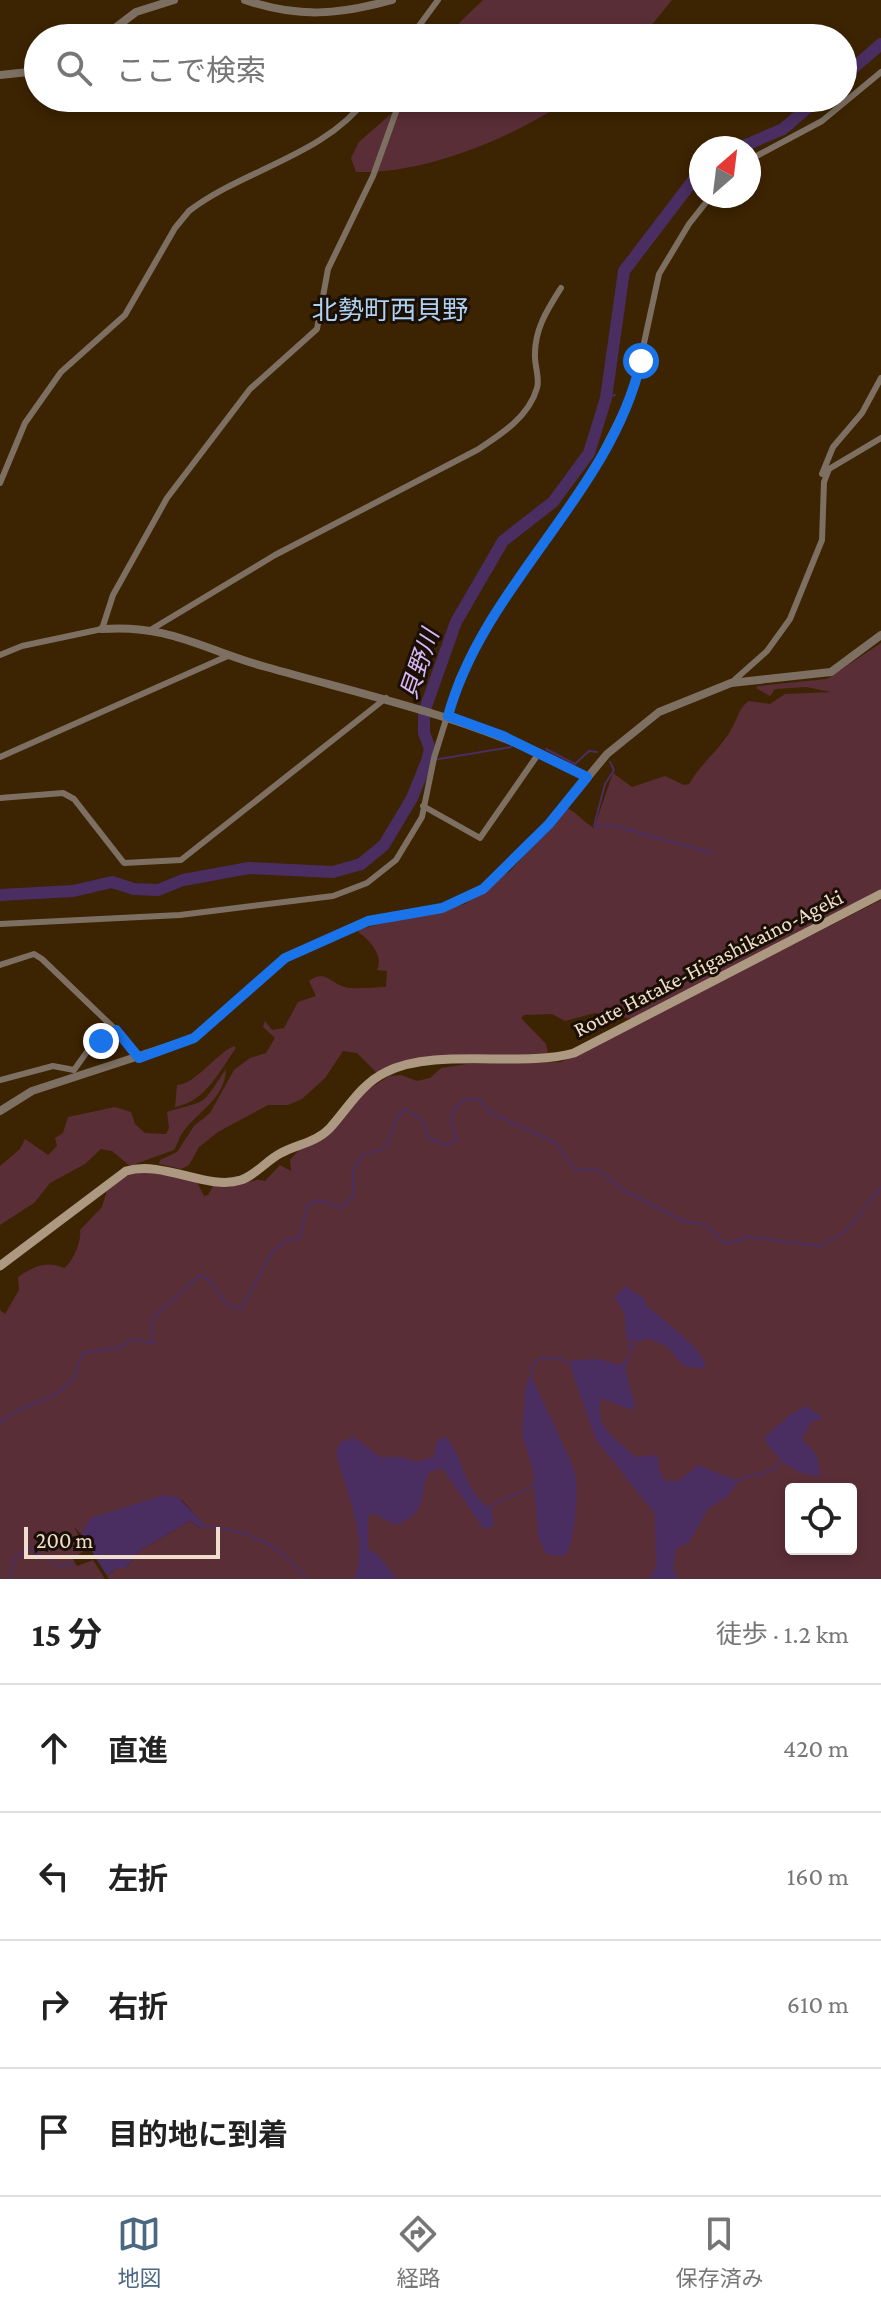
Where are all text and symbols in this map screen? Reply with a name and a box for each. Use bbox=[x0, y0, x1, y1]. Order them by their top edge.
search box bbox=[24, 24, 857, 112]
icon: search bbox=[52, 46, 96, 90]
text: ここで検索 bbox=[116, 54, 266, 87]
north arrow bbox=[689, 136, 761, 208]
district label: 北勢町西貝野 bbox=[312, 296, 468, 325]
route start bbox=[623, 343, 659, 379]
water label: 貝野川 bbox=[395, 623, 444, 702]
street label: Route Hatake-Higashikaino-Ageki bbox=[569, 884, 847, 1042]
route end bbox=[83, 1023, 119, 1059]
map controls bbox=[785, 1483, 857, 1555]
button: locate bbox=[785, 1483, 857, 1555]
scale bar bbox=[24, 1523, 220, 1559]
text: 200 m bbox=[36, 1528, 93, 1553]
text: 15 分 bbox=[32, 1616, 102, 1653]
text: 徒歩 · 1.2 km bbox=[716, 1620, 849, 1649]
icon: ahead bbox=[32, 1726, 76, 1770]
text: 直進 bbox=[108, 1734, 168, 1767]
text: 420 m bbox=[783, 1734, 849, 1763]
icon: left bbox=[32, 1854, 76, 1898]
text: 左折 bbox=[108, 1862, 168, 1895]
text: 160 m bbox=[787, 1862, 849, 1891]
icon: right bbox=[32, 1982, 76, 2026]
text: 右折 bbox=[108, 1990, 168, 2023]
text: 610 m bbox=[787, 1990, 849, 2019]
icon: arrive bbox=[32, 2110, 76, 2154]
text: 目的地に到着 bbox=[108, 2118, 288, 2151]
tab: 地図 bbox=[117, 2212, 162, 2292]
tab: 経路 bbox=[396, 2212, 441, 2292]
tab: 保存済み bbox=[675, 2212, 764, 2292]

